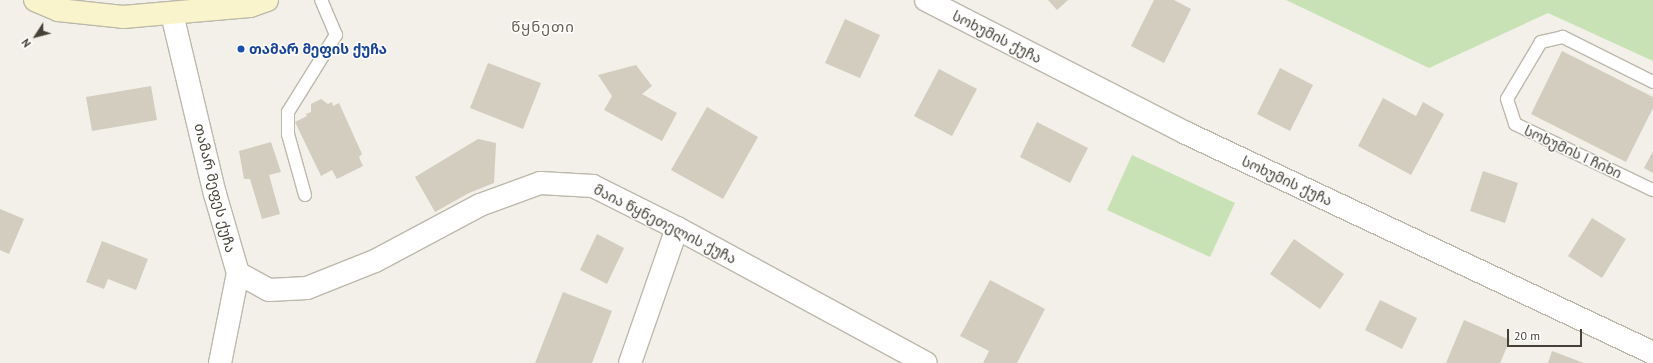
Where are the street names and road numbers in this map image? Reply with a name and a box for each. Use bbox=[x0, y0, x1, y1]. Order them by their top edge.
street label: სოხუმის ქუჩა bbox=[950, 7, 1044, 67]
street label: თამარ მეფეს ქუჩა bbox=[191, 122, 239, 254]
street label: სოხუმის I ჩიხი bbox=[1521, 122, 1625, 182]
street label: სოხუმის ქუჩა bbox=[1239, 153, 1335, 209]
street label: მაია წყნეთელის ქუჩა bbox=[591, 181, 739, 267]

